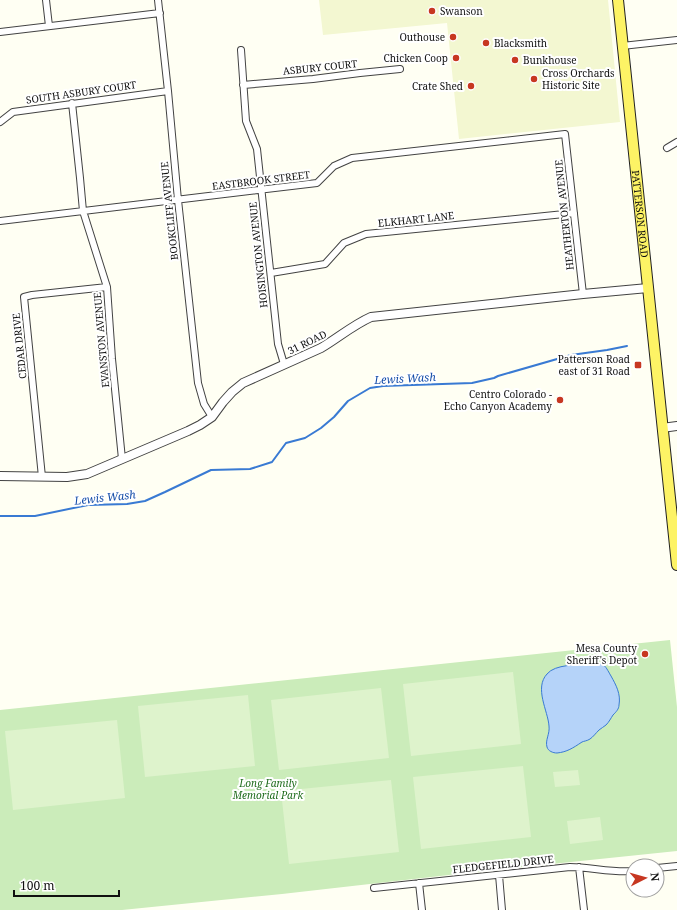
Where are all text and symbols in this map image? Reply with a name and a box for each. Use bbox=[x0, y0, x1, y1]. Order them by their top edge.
place label: Swanson bbox=[440, 4, 483, 18]
marker: Swanson bbox=[427, 6, 437, 16]
place label: Outhouse bbox=[399, 30, 445, 44]
marker: Outhouse bbox=[448, 32, 458, 42]
place label: Blacksmith bbox=[494, 36, 548, 50]
marker: Blacksmith bbox=[481, 38, 491, 48]
place label: Chicken Coop bbox=[384, 51, 448, 65]
marker: Chicken Coop bbox=[451, 53, 461, 63]
place label: Bunkhouse bbox=[523, 53, 577, 67]
marker: Bunkhouse bbox=[510, 55, 520, 65]
street label: ASBURY COURT bbox=[282, 56, 358, 78]
place label: Cross Orchards Historic Site bbox=[542, 66, 615, 92]
marker: Cross Orchards Historic Site bbox=[529, 74, 539, 84]
street label: SOUTH ASBURY COURT bbox=[25, 77, 137, 107]
place label: Crate Shed bbox=[412, 79, 463, 93]
marker: Crate Shed bbox=[466, 81, 476, 91]
street label: HEATHERTON AVENUE bbox=[551, 159, 577, 271]
street label: BOOKCLIFF AVENUE bbox=[157, 161, 181, 261]
street label: EASTBROOK STREET bbox=[211, 167, 311, 193]
street label: PATTERSON ROAD bbox=[629, 169, 652, 258]
street label: HOISINGTON AVENUE bbox=[245, 201, 271, 309]
street label: ELKHART LANE bbox=[377, 208, 455, 230]
street label: EVANSTON AVENUE bbox=[90, 292, 112, 388]
street label: CEDAR DRIVE bbox=[9, 312, 29, 380]
street label: 31 ROAD bbox=[285, 327, 329, 357]
place label: Patterson Road east of 31 Road bbox=[558, 352, 630, 378]
marker: Patterson Road east of 31 Road bbox=[633, 360, 643, 370]
water label: Lewis Wash bbox=[373, 369, 437, 387]
place label: Centro Colorado - Echo Canyon Academy bbox=[444, 387, 552, 413]
marker: Centro Colorado - Echo Canyon Academy bbox=[555, 395, 565, 405]
water label: Lewis Wash bbox=[73, 486, 137, 508]
place label: Mesa County Sheriff's Depot bbox=[567, 641, 637, 667]
marker: Mesa County Sheriff's Depot bbox=[640, 649, 650, 659]
park label: Long Family Memorial Park bbox=[232, 776, 304, 802]
street label: FLEDGEFIELD DRIVE bbox=[452, 852, 554, 876]
north arrow bbox=[625, 858, 665, 898]
scale bar bbox=[14, 872, 119, 898]
text: N bbox=[648, 872, 663, 882]
text: 100 m bbox=[20, 877, 55, 894]

